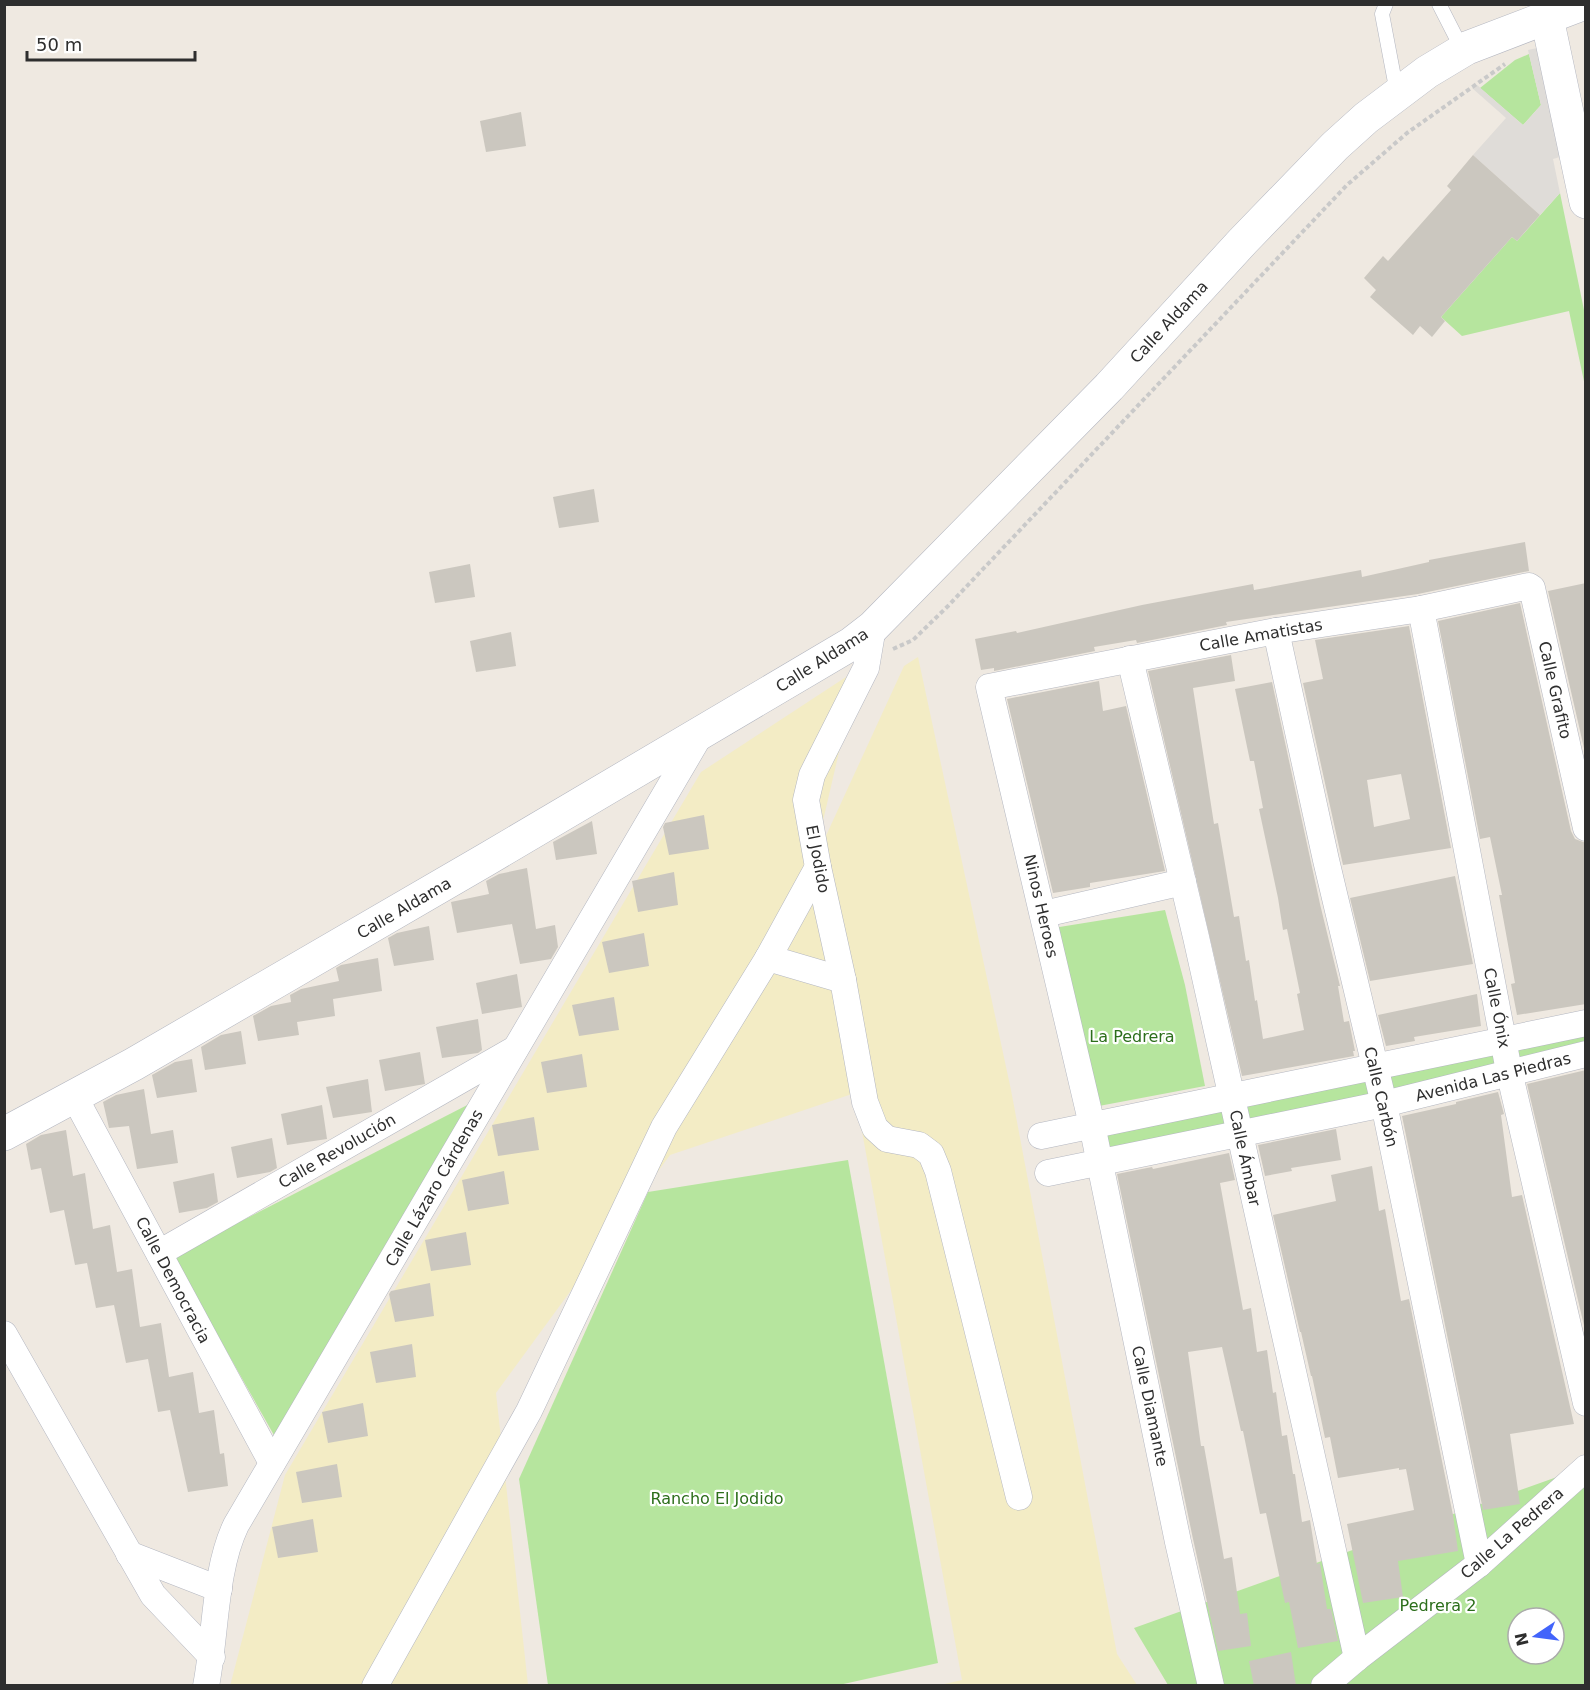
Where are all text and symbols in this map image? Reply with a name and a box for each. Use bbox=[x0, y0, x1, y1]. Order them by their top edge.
scale bar bbox=[27, 24, 195, 62]
text: 50 m bbox=[36, 34, 82, 55]
street label: Calle Aldama bbox=[1126, 277, 1212, 367]
street label: Calle Amatistas bbox=[1198, 615, 1324, 655]
street label: Calle Aldama bbox=[772, 624, 872, 696]
street label: Calle Grafito bbox=[1535, 639, 1575, 741]
street label: El Jodido bbox=[802, 823, 834, 895]
street label: Ninos Heroes bbox=[1020, 852, 1062, 960]
street label: Calle Aldama bbox=[354, 873, 454, 943]
street label: Calle Ónix bbox=[1480, 966, 1514, 1050]
park label: La Pedrera bbox=[1089, 1027, 1175, 1046]
street label: Calle Carbón bbox=[1360, 1045, 1402, 1149]
street label: Avenida Las Piedras bbox=[1413, 1048, 1573, 1106]
street label: Calle Lázaro Cárdenas bbox=[381, 1106, 487, 1270]
street label: Calle Ámbar bbox=[1226, 1108, 1265, 1208]
street label: Calle Revolución bbox=[275, 1110, 399, 1192]
street label: Calle Democracia bbox=[132, 1213, 214, 1347]
street label: Calle Diamante bbox=[1128, 1344, 1172, 1468]
street label: Calle La Pedrera bbox=[1457, 1483, 1567, 1583]
park label: Rancho El Jodido bbox=[650, 1489, 784, 1508]
park label: Pedrera 2 bbox=[1400, 1596, 1476, 1615]
north arrow bbox=[1506, 1606, 1566, 1666]
text: N bbox=[1511, 1631, 1533, 1648]

